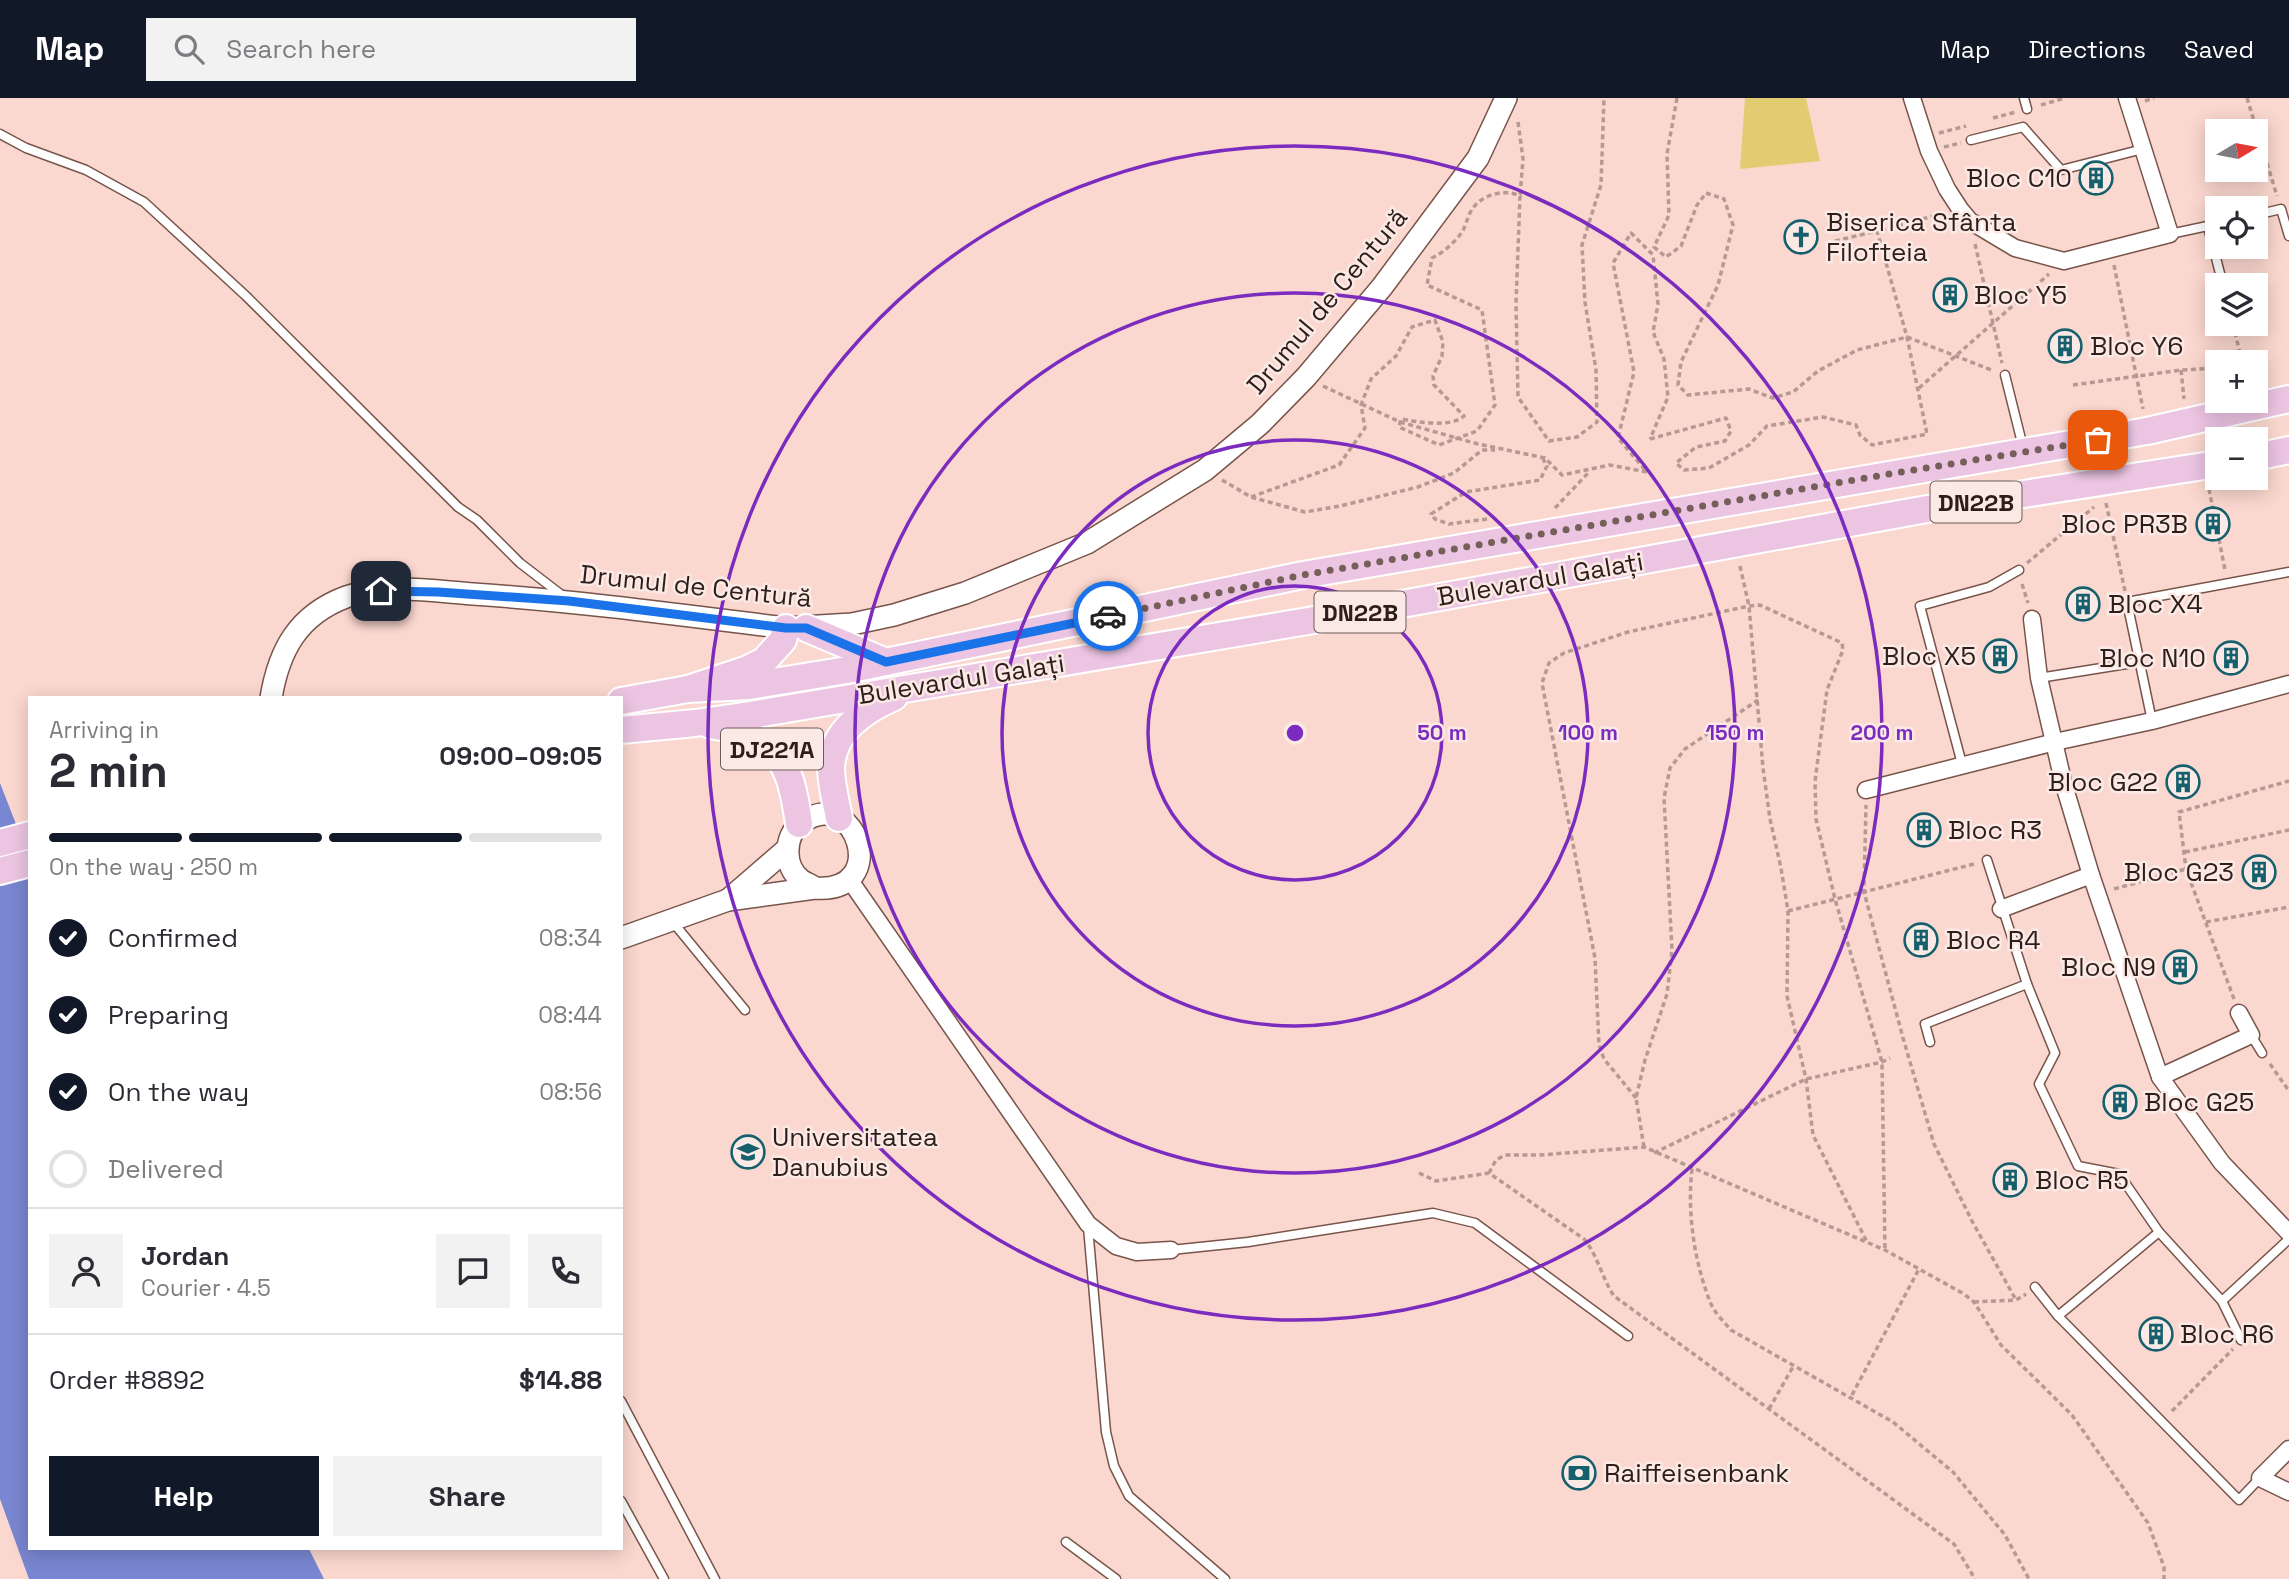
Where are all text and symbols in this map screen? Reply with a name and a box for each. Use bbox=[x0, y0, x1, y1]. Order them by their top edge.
search box bbox=[146, 18, 636, 81]
text: Map bbox=[35, 28, 104, 70]
icon: search bbox=[170, 30, 208, 68]
text: Search here bbox=[226, 32, 376, 66]
text: Map bbox=[1940, 34, 1990, 65]
text: Directions bbox=[2028, 34, 2146, 65]
text: Saved bbox=[2184, 34, 2254, 65]
north arrow bbox=[2205, 119, 2268, 182]
map controls bbox=[2205, 119, 2268, 490]
building icon: Bloc C10 bbox=[2077, 159, 2115, 197]
place label: Bloc C10 bbox=[1966, 161, 2072, 195]
button: locate bbox=[2205, 196, 2268, 259]
street label: Drumul de Centură bbox=[1239, 201, 1415, 401]
place label: Biserica Sfânta Filofteia bbox=[1826, 205, 2017, 269]
church icon: Biserica Sfânta Filofteia bbox=[1782, 218, 1820, 256]
button: layers bbox=[2205, 273, 2268, 336]
building icon: Bloc Y5 bbox=[1931, 276, 1969, 314]
place label: Bloc Y5 bbox=[1974, 278, 2067, 312]
building icon: Bloc Y6 bbox=[2046, 327, 2084, 365]
place label: Bloc Y6 bbox=[2090, 329, 2183, 363]
button: + bbox=[2205, 350, 2268, 413]
pin bbox=[2068, 410, 2128, 470]
icon: bag bbox=[2079, 421, 2117, 459]
button: − bbox=[2205, 427, 2268, 490]
road number: DN22B bbox=[1930, 482, 2022, 522]
building icon: Bloc PR3B bbox=[2194, 505, 2232, 543]
place label: Bloc PR3B bbox=[2061, 507, 2188, 541]
street label: Bulevardul Galați bbox=[1434, 544, 1646, 614]
street label: Drumul de Centură bbox=[578, 557, 814, 615]
pin bbox=[351, 561, 411, 621]
icon: home bbox=[362, 572, 400, 610]
courier bbox=[1073, 581, 1143, 651]
building icon: Bloc X4 bbox=[2064, 585, 2102, 623]
place label: Bloc X4 bbox=[2108, 587, 2203, 621]
road number: DN22B bbox=[1314, 592, 1406, 632]
icon: car bbox=[1089, 597, 1127, 635]
building icon: Bloc X5 bbox=[1981, 637, 2019, 675]
place label: Bloc X5 bbox=[1882, 639, 1976, 673]
building icon: Bloc N10 bbox=[2212, 639, 2250, 677]
place label: Bloc N10 bbox=[2099, 641, 2206, 675]
street label: Bulevardul Galați bbox=[855, 646, 1067, 712]
text: Arriving in bbox=[49, 715, 159, 745]
text: 50 m bbox=[1417, 719, 1467, 746]
text: 100 m bbox=[1558, 719, 1618, 746]
text: 150 m bbox=[1706, 719, 1764, 746]
text: 200 m bbox=[1851, 719, 1913, 746]
centre of rings bbox=[1283, 721, 1307, 745]
road number: DJ221A bbox=[721, 728, 823, 770]
text: 09:00–09:05 bbox=[439, 739, 602, 773]
text: 2 min bbox=[49, 742, 168, 800]
building icon: Bloc G22 bbox=[2164, 763, 2202, 801]
place label: Bloc G22 bbox=[2048, 765, 2158, 799]
building icon: Bloc R3 bbox=[1905, 811, 1943, 849]
place label: Bloc R3 bbox=[1948, 813, 2042, 847]
text: On the way · 250 m bbox=[49, 852, 258, 882]
building icon: Bloc G23 bbox=[2240, 853, 2278, 891]
place label: Bloc G23 bbox=[2124, 855, 2234, 889]
icon: check bbox=[49, 919, 87, 957]
text: Confirmed bbox=[108, 921, 238, 955]
building icon: Bloc R4 bbox=[1902, 921, 1940, 959]
text: 08:34 bbox=[539, 923, 602, 953]
place label: Bloc R4 bbox=[1946, 923, 2041, 957]
building icon: Bloc N9 bbox=[2161, 948, 2199, 986]
place label: Bloc N9 bbox=[2061, 950, 2156, 984]
icon: check bbox=[49, 996, 87, 1034]
text: Preparing bbox=[108, 998, 229, 1032]
text: 08:44 bbox=[538, 1000, 602, 1030]
icon: check bbox=[49, 1073, 87, 1111]
text: On the way bbox=[108, 1075, 249, 1109]
text: 08:56 bbox=[539, 1077, 602, 1107]
building icon: Bloc G25 bbox=[2101, 1083, 2139, 1121]
place label: Bloc G25 bbox=[2144, 1085, 2254, 1119]
place label: Universitatea Danubius bbox=[772, 1120, 938, 1184]
school or university icon: Universitatea Danubius bbox=[729, 1133, 767, 1171]
text: Delivered bbox=[108, 1152, 224, 1186]
building icon: Bloc R5 bbox=[1991, 1161, 2029, 1199]
place label: Bloc R5 bbox=[2035, 1163, 2129, 1197]
button: person bbox=[49, 1234, 123, 1308]
button: chat bbox=[436, 1234, 510, 1308]
button: phone bbox=[528, 1234, 602, 1308]
text: Jordan bbox=[141, 1239, 229, 1273]
text: Courier · 4.5 bbox=[141, 1273, 271, 1303]
building icon: Bloc R6 bbox=[2137, 1315, 2175, 1353]
place label: Bloc R6 bbox=[2180, 1317, 2274, 1351]
text: Order #8892 bbox=[49, 1363, 205, 1397]
text: $14.88 bbox=[519, 1363, 602, 1397]
bank icon: Raiffeisenbank bbox=[1560, 1454, 1598, 1492]
button: Help bbox=[49, 1456, 319, 1536]
button: Share bbox=[333, 1456, 602, 1536]
place label: Raiffeisenbank bbox=[1604, 1456, 1789, 1490]

